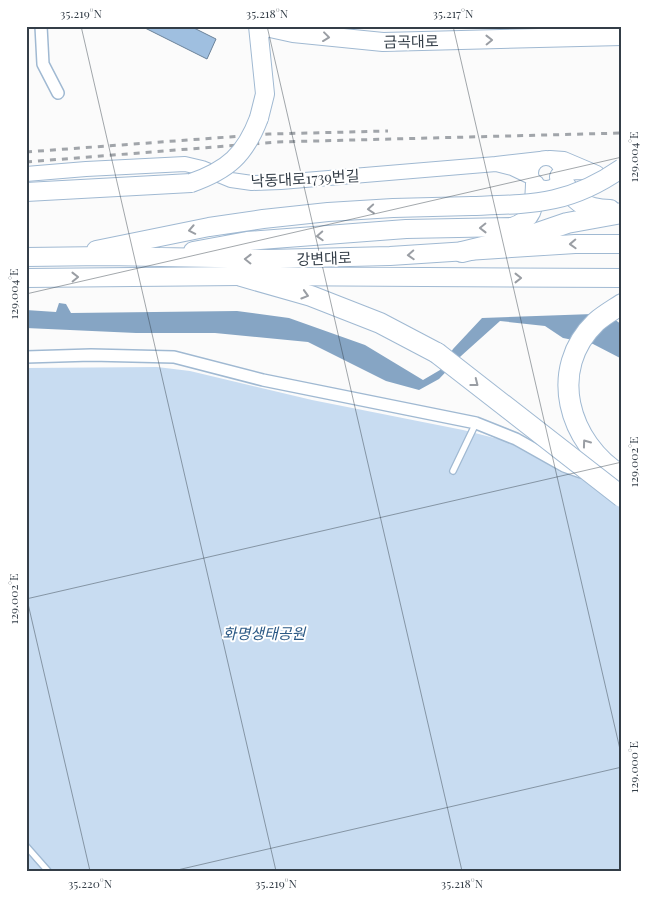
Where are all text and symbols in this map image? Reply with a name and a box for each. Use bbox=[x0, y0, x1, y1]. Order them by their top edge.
text: 35.219°N bbox=[60, 5, 102, 21]
text: 35.218°N bbox=[246, 5, 289, 21]
text: 35.217°N bbox=[433, 5, 474, 21]
one-way arrow bbox=[323, 31, 331, 42]
street label: 금곡대로 bbox=[383, 31, 439, 51]
one-way arrow bbox=[485, 34, 493, 45]
text: 129.004°E bbox=[625, 132, 641, 182]
street label: 낙동대로1739번길 bbox=[250, 165, 360, 191]
one-way arrow bbox=[366, 204, 374, 215]
one-way arrow bbox=[478, 223, 486, 233]
one-way arrow bbox=[188, 225, 196, 235]
one-way arrow bbox=[316, 231, 324, 242]
one-way arrow bbox=[569, 239, 576, 249]
street label: 강변대로 bbox=[296, 247, 352, 269]
one-way arrow bbox=[407, 249, 415, 260]
one-way arrow bbox=[244, 254, 252, 264]
text: 129.004°E bbox=[5, 269, 21, 319]
one-way arrow bbox=[71, 272, 79, 283]
one-way arrow bbox=[514, 273, 522, 283]
one-way arrow bbox=[300, 289, 309, 299]
one-way arrow bbox=[469, 377, 478, 385]
text: 129.002°E bbox=[625, 437, 641, 487]
one-way arrow bbox=[583, 439, 592, 449]
text: 129.002°E bbox=[5, 574, 21, 624]
park label: 화명생태공원 bbox=[223, 623, 307, 643]
text: 129.000°E bbox=[625, 741, 641, 793]
text: 35.220°N bbox=[68, 875, 113, 891]
text: 35.219°N bbox=[255, 875, 297, 891]
text: 35.218°N bbox=[441, 875, 484, 891]

